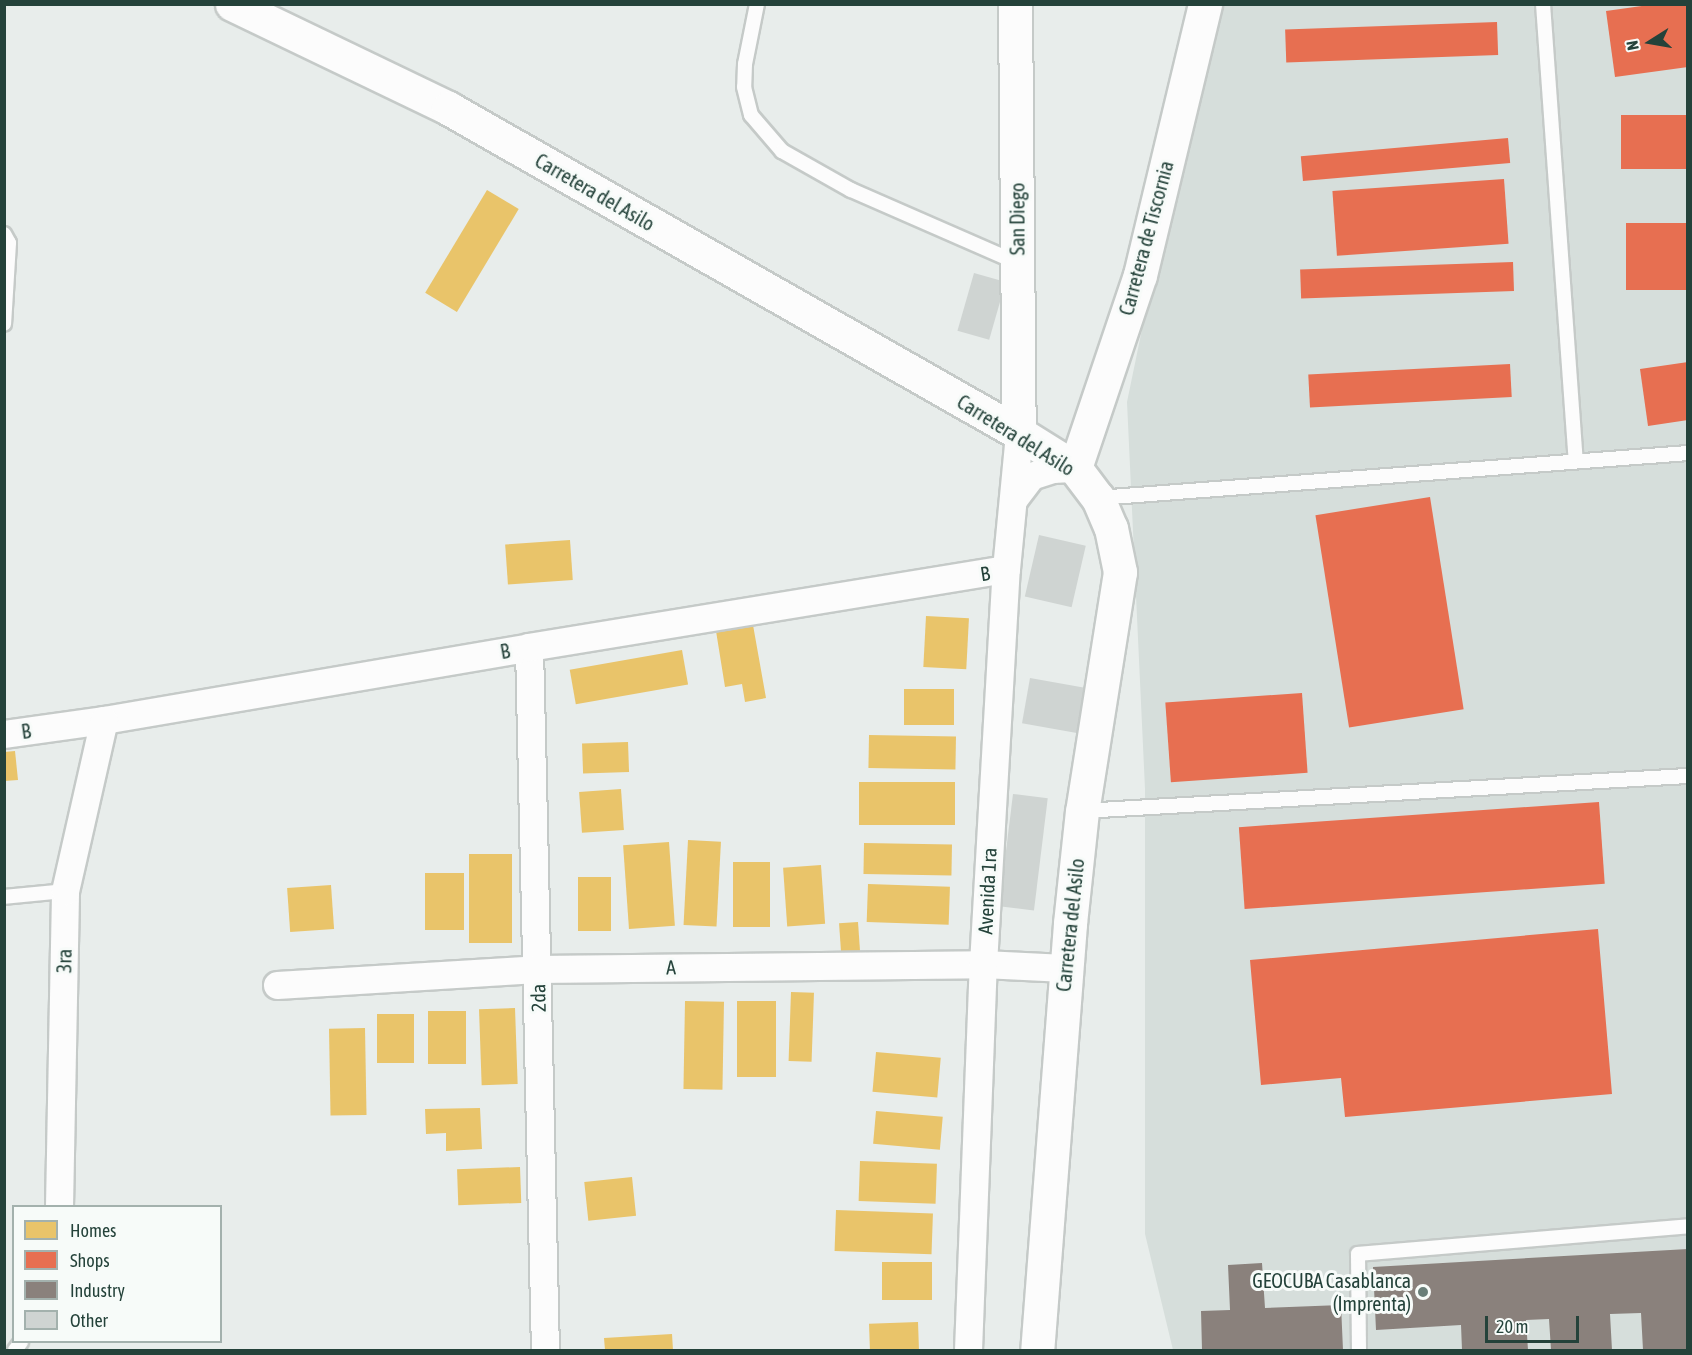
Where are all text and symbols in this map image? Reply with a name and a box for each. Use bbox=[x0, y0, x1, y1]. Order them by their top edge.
north arrow bbox=[1620, 12, 1680, 72]
text: N bbox=[1623, 39, 1642, 52]
street label: Carretera del Asilo bbox=[531, 148, 659, 236]
street label: Carretera de Tiscornia bbox=[1114, 158, 1178, 318]
street label: San Diego bbox=[1005, 183, 1029, 255]
street label: Carretera del Asilo bbox=[953, 389, 1079, 481]
street label: B bbox=[978, 560, 992, 586]
street label: B bbox=[498, 638, 512, 664]
street label: B bbox=[20, 718, 32, 744]
street label: Avenida 1ra bbox=[973, 847, 1001, 935]
street label: Carretera del Asilo bbox=[1051, 857, 1089, 993]
street label: 3ra bbox=[52, 949, 76, 973]
street label: A bbox=[666, 955, 676, 979]
street label: 2da bbox=[526, 984, 550, 1012]
legend bbox=[12, 1205, 222, 1343]
text: Homes bbox=[70, 1220, 116, 1241]
text: Shops bbox=[70, 1250, 110, 1271]
place label: GEOCUBA Casablanca (Imprenta) bbox=[1252, 1268, 1411, 1315]
text: Industry bbox=[70, 1280, 125, 1301]
marker: GEOCUBA Casablanca (Imprenta) bbox=[1416, 1285, 1430, 1299]
scale bar bbox=[1488, 1304, 1582, 1342]
text: Other bbox=[70, 1310, 108, 1331]
text: 20 m bbox=[1496, 1316, 1528, 1337]

